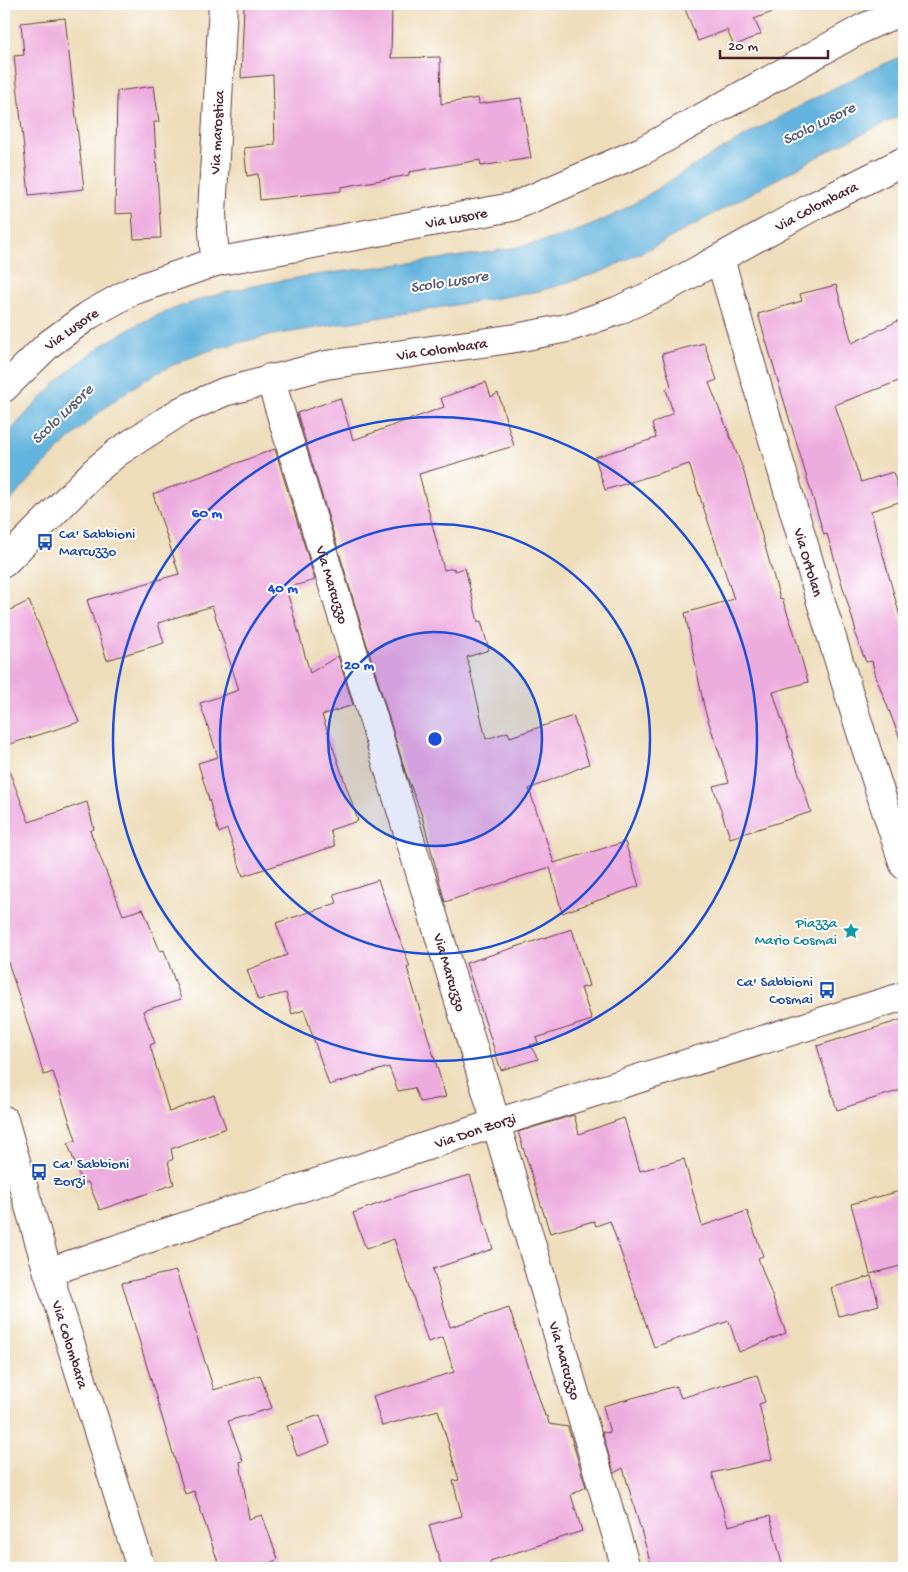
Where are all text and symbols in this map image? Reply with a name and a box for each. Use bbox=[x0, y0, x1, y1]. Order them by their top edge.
scale bar bbox=[720, 28, 828, 60]
text: 20 m bbox=[728, 38, 758, 56]
street label: Via marostica bbox=[207, 89, 230, 176]
water label: Scolo Lusore bbox=[780, 99, 860, 151]
street label: Via Colombara bbox=[772, 178, 862, 237]
street label: Via Lusore bbox=[423, 205, 489, 234]
water label: Scolo Lusore bbox=[409, 268, 490, 299]
street label: Via Lusore bbox=[41, 304, 102, 356]
street label: Via Colombara bbox=[395, 335, 489, 366]
water label: Scolo Lusore bbox=[29, 381, 99, 450]
text: 60 m bbox=[192, 505, 223, 523]
street label: Via Ortolan bbox=[788, 525, 826, 599]
place label: Ca' Sabbioni Marcuzzo bbox=[59, 526, 135, 561]
bus stop icon: Ca' Sabbioni Marcuzzo bbox=[35, 532, 55, 552]
street label: Via Marcuzzo bbox=[310, 543, 351, 627]
text: 40 m bbox=[267, 580, 298, 598]
text: 20 m bbox=[344, 657, 374, 675]
centre of rings bbox=[426, 730, 444, 748]
place label: Piazza Mario Cosmai bbox=[755, 915, 838, 950]
place icon: Piazza Mario Cosmai bbox=[841, 921, 861, 941]
street label: Via Marcuzzo bbox=[428, 931, 469, 1014]
place label: Ca' Sabbioni Cosmai bbox=[737, 974, 813, 1009]
bus stop icon: Ca' Sabbioni Cosmai bbox=[817, 980, 837, 1000]
street label: Via Don Zorzi bbox=[432, 1110, 518, 1154]
place label: Ca' Sabbioni Zorzi bbox=[53, 1156, 129, 1191]
bus stop icon: Ca' Sabbioni Zorzi bbox=[29, 1162, 49, 1182]
street label: Via Colombara bbox=[46, 1298, 91, 1392]
street label: Via Marcuzzo bbox=[543, 1319, 583, 1403]

